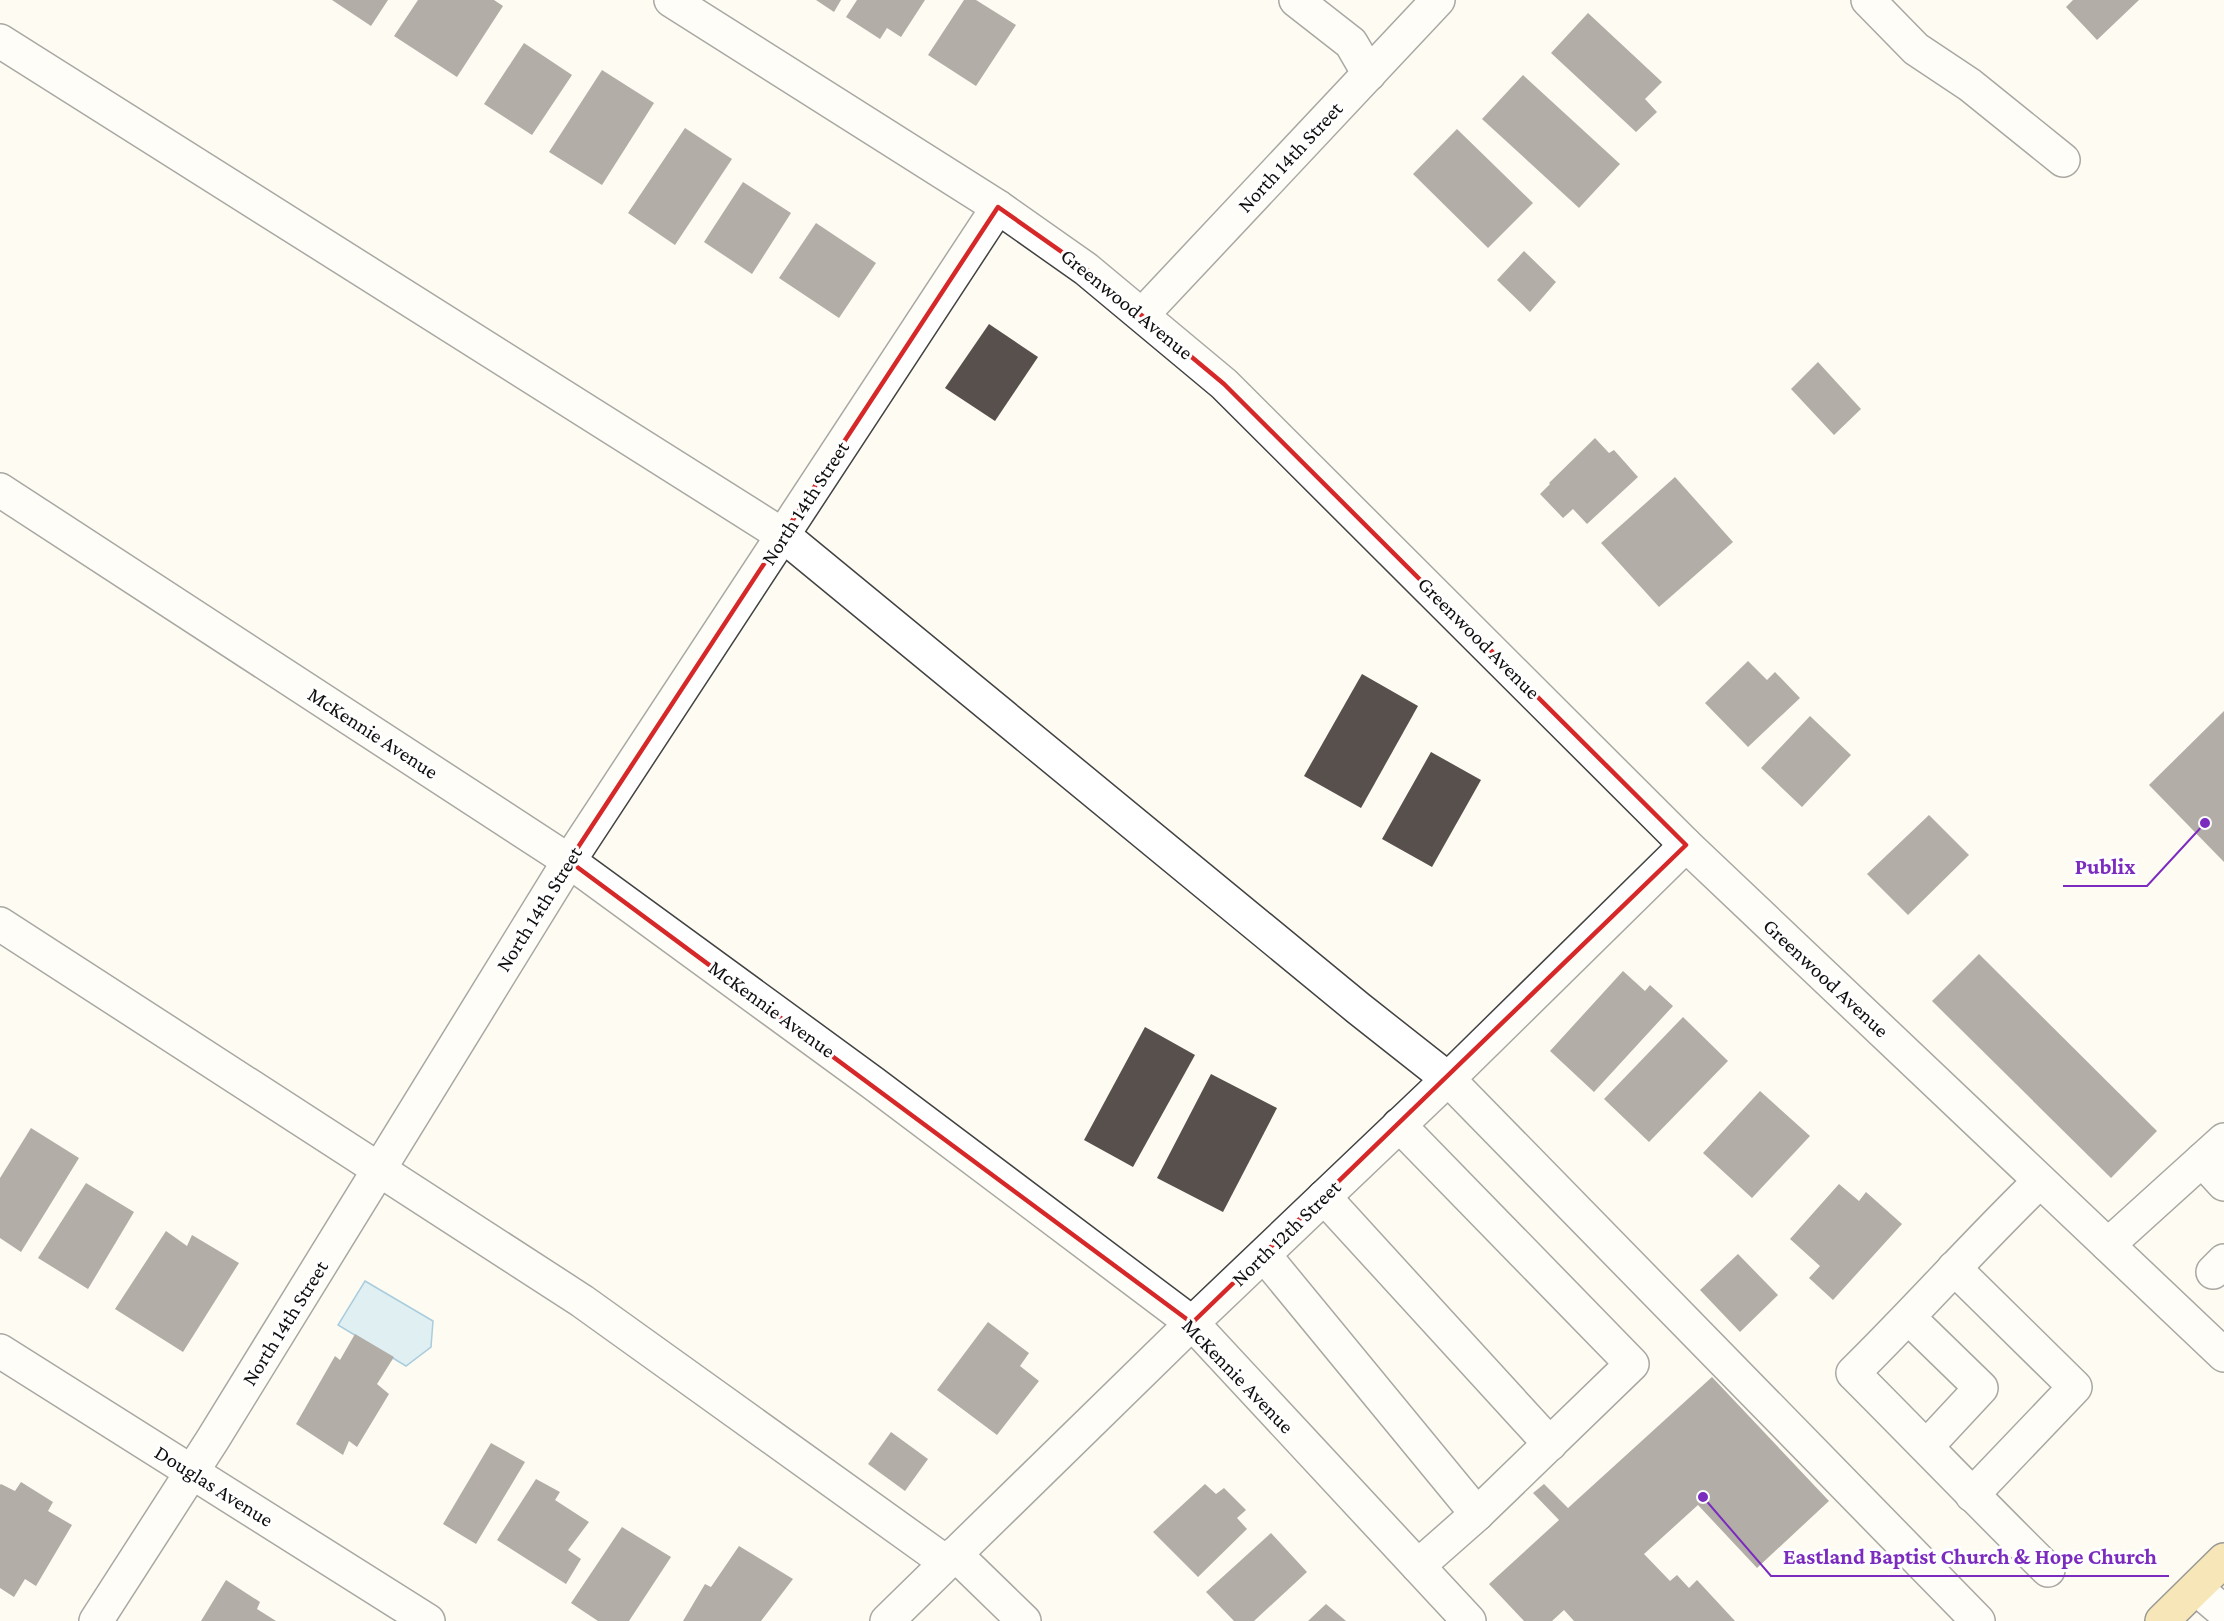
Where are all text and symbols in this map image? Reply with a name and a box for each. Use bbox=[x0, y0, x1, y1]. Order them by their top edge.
street label: North 14th Street bbox=[1233, 96, 1348, 217]
street label: Greenwood Avenue bbox=[1056, 243, 1198, 365]
street label: North 14th Street bbox=[756, 436, 855, 569]
street label: Greenwood Avenue bbox=[1413, 572, 1545, 704]
street label: McKennie Avenue bbox=[303, 682, 443, 784]
street label: North 14th Street bbox=[491, 841, 588, 976]
callout: Publix bbox=[2063, 846, 2147, 886]
text: Publix bbox=[2075, 854, 2136, 879]
street label: Greenwood Avenue bbox=[1758, 914, 1894, 1042]
street label: McKennie Avenue bbox=[704, 955, 840, 1063]
street label: North 12th Street bbox=[1227, 1174, 1346, 1291]
street label: North 14th Street bbox=[237, 1255, 334, 1390]
street label: McKennie Avenue bbox=[1177, 1314, 1299, 1438]
street label: Douglas Avenue bbox=[150, 1440, 278, 1532]
callout: Eastland Baptist Church & Hope Church bbox=[1771, 1536, 2169, 1576]
text: Eastland Baptist Church & Hope Church bbox=[1783, 1544, 2157, 1569]

